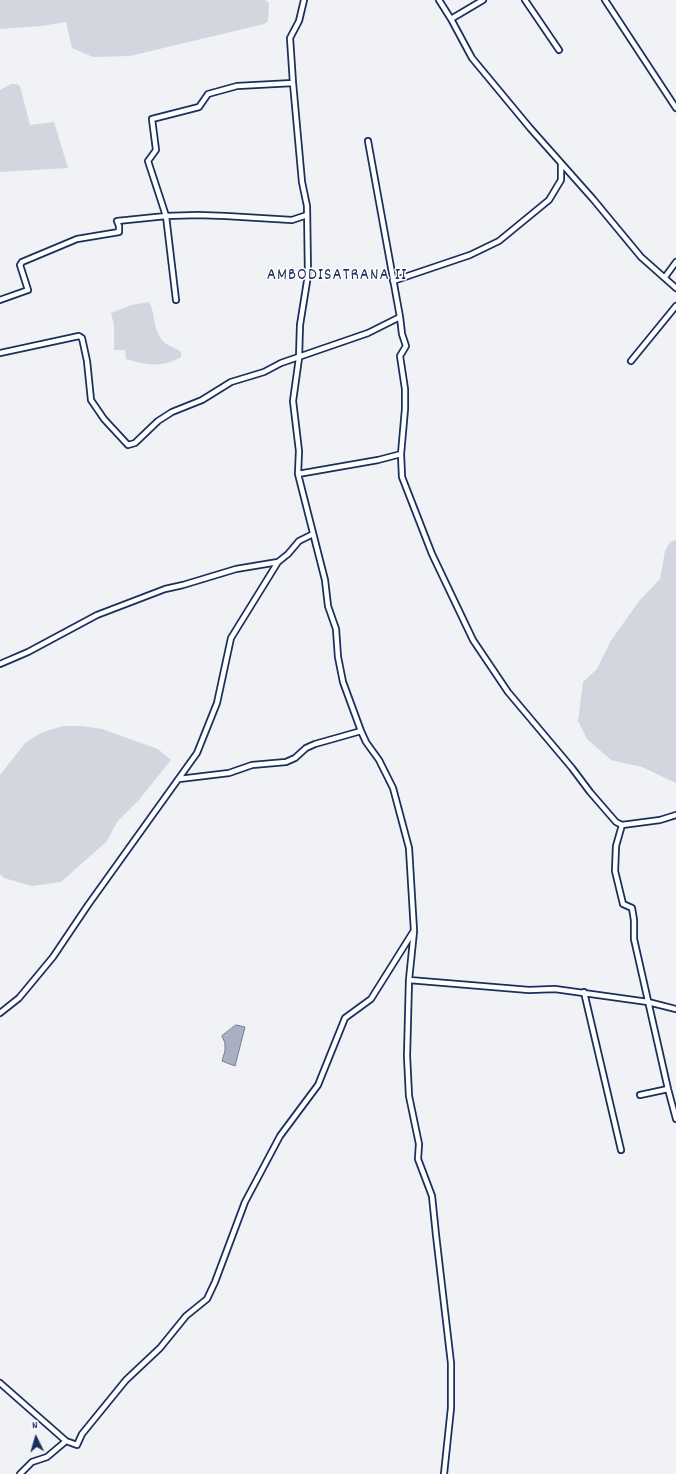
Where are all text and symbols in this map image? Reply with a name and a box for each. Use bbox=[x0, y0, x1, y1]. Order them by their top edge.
district label: AMBODISATRANA II bbox=[267, 267, 407, 287]
north arrow bbox=[16, 1418, 56, 1458]
text: N bbox=[32, 1418, 38, 1434]

